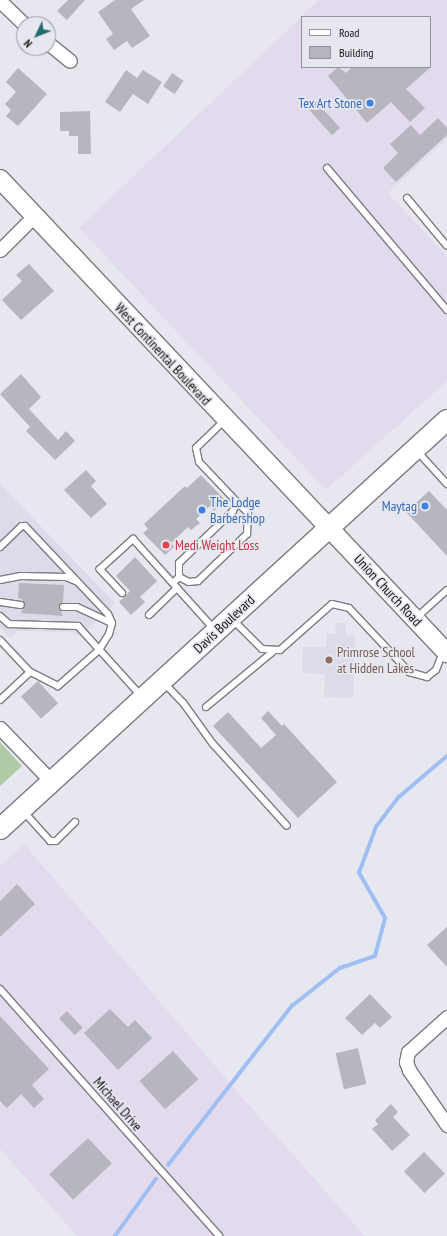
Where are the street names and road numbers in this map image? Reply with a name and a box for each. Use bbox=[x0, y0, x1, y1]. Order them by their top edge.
street label: West Continental Boulevard bbox=[111, 299, 215, 409]
street label: Union Church Road bbox=[350, 551, 426, 629]
street label: Davis Boulevard bbox=[190, 591, 258, 657]
street label: Michael Drive bbox=[90, 1074, 146, 1134]

